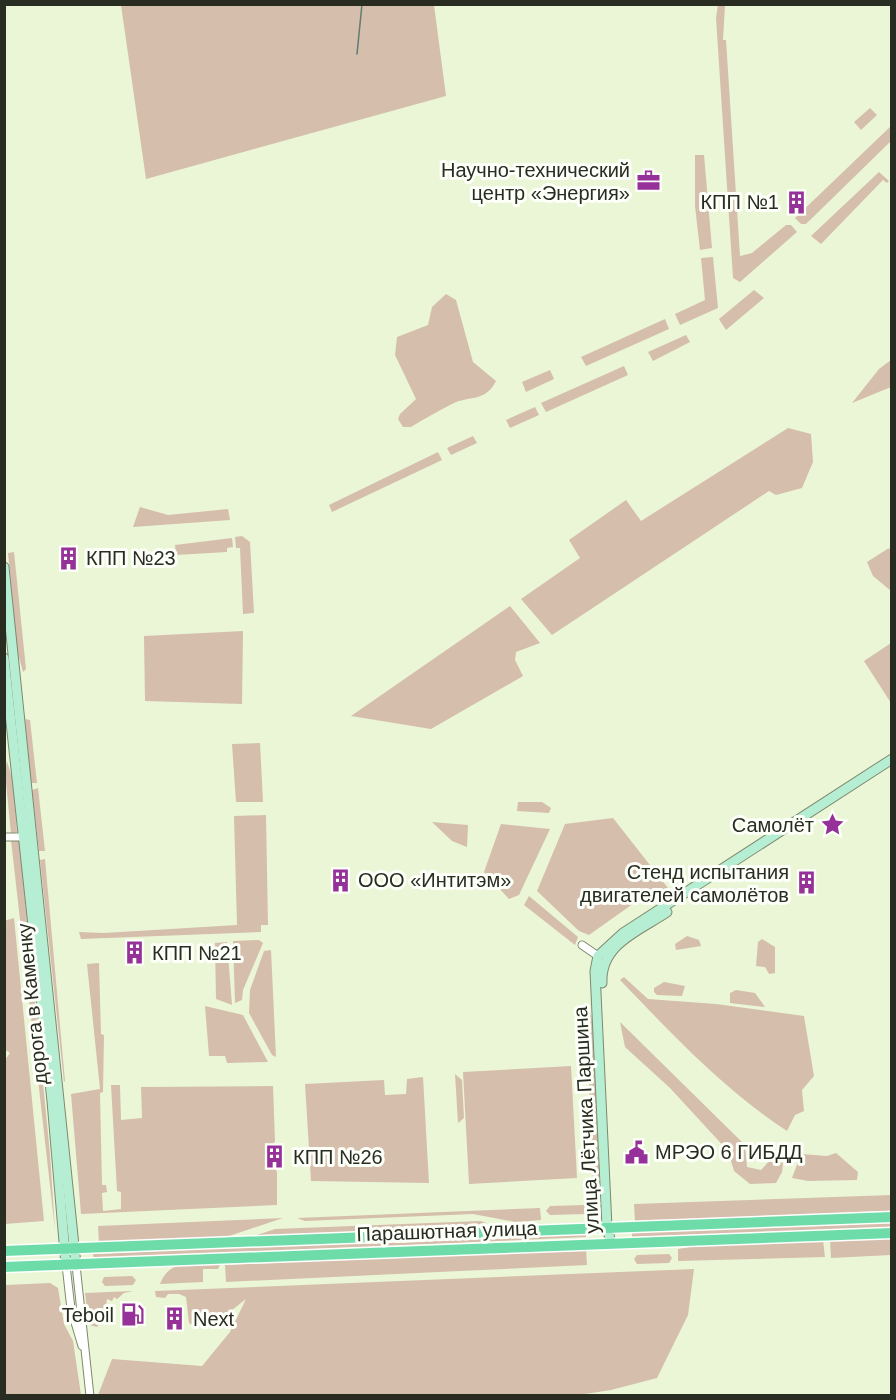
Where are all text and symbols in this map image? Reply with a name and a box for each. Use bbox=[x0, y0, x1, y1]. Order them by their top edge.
place label: Научно-технический центр «Энергия» bbox=[441, 159, 630, 204]
office icon: Научно-технический центр «Энергия» bbox=[635, 168, 661, 194]
building icon: КПП №1 bbox=[784, 189, 810, 215]
place label: КПП №1 bbox=[700, 191, 779, 213]
building icon: КПП №23 bbox=[55, 545, 81, 571]
place label: КПП №23 bbox=[86, 547, 176, 569]
place icon: Самолёт bbox=[819, 812, 845, 838]
place label: Самолёт bbox=[732, 814, 814, 836]
place label: Стенд испытания двигателей самолётов bbox=[580, 861, 789, 906]
building icon: ООО «Интитэм» bbox=[327, 867, 353, 893]
place label: ООО «Интитэм» bbox=[358, 869, 511, 891]
building icon: Стенд испытания двигателей самолётов bbox=[794, 870, 820, 896]
street label: дорога в Каменку bbox=[13, 922, 51, 1086]
building icon: КПП №21 bbox=[121, 940, 147, 966]
place label: КПП №21 bbox=[152, 942, 242, 964]
street label: улица Лётчика Паршина bbox=[569, 1005, 603, 1234]
public building icon: МРЭО 6 ГИБДД bbox=[624, 1139, 650, 1165]
place label: МРЭО 6 ГИБДД bbox=[655, 1141, 803, 1163]
building icon: КПП №26 bbox=[262, 1144, 288, 1170]
place label: КПП №26 bbox=[293, 1146, 383, 1168]
street label: Парашютная улица bbox=[356, 1217, 539, 1245]
fuel station icon: Teboil bbox=[119, 1302, 145, 1328]
place label: Teboil bbox=[62, 1304, 114, 1326]
building icon: Next bbox=[162, 1306, 188, 1332]
place label: Next bbox=[193, 1308, 235, 1330]

